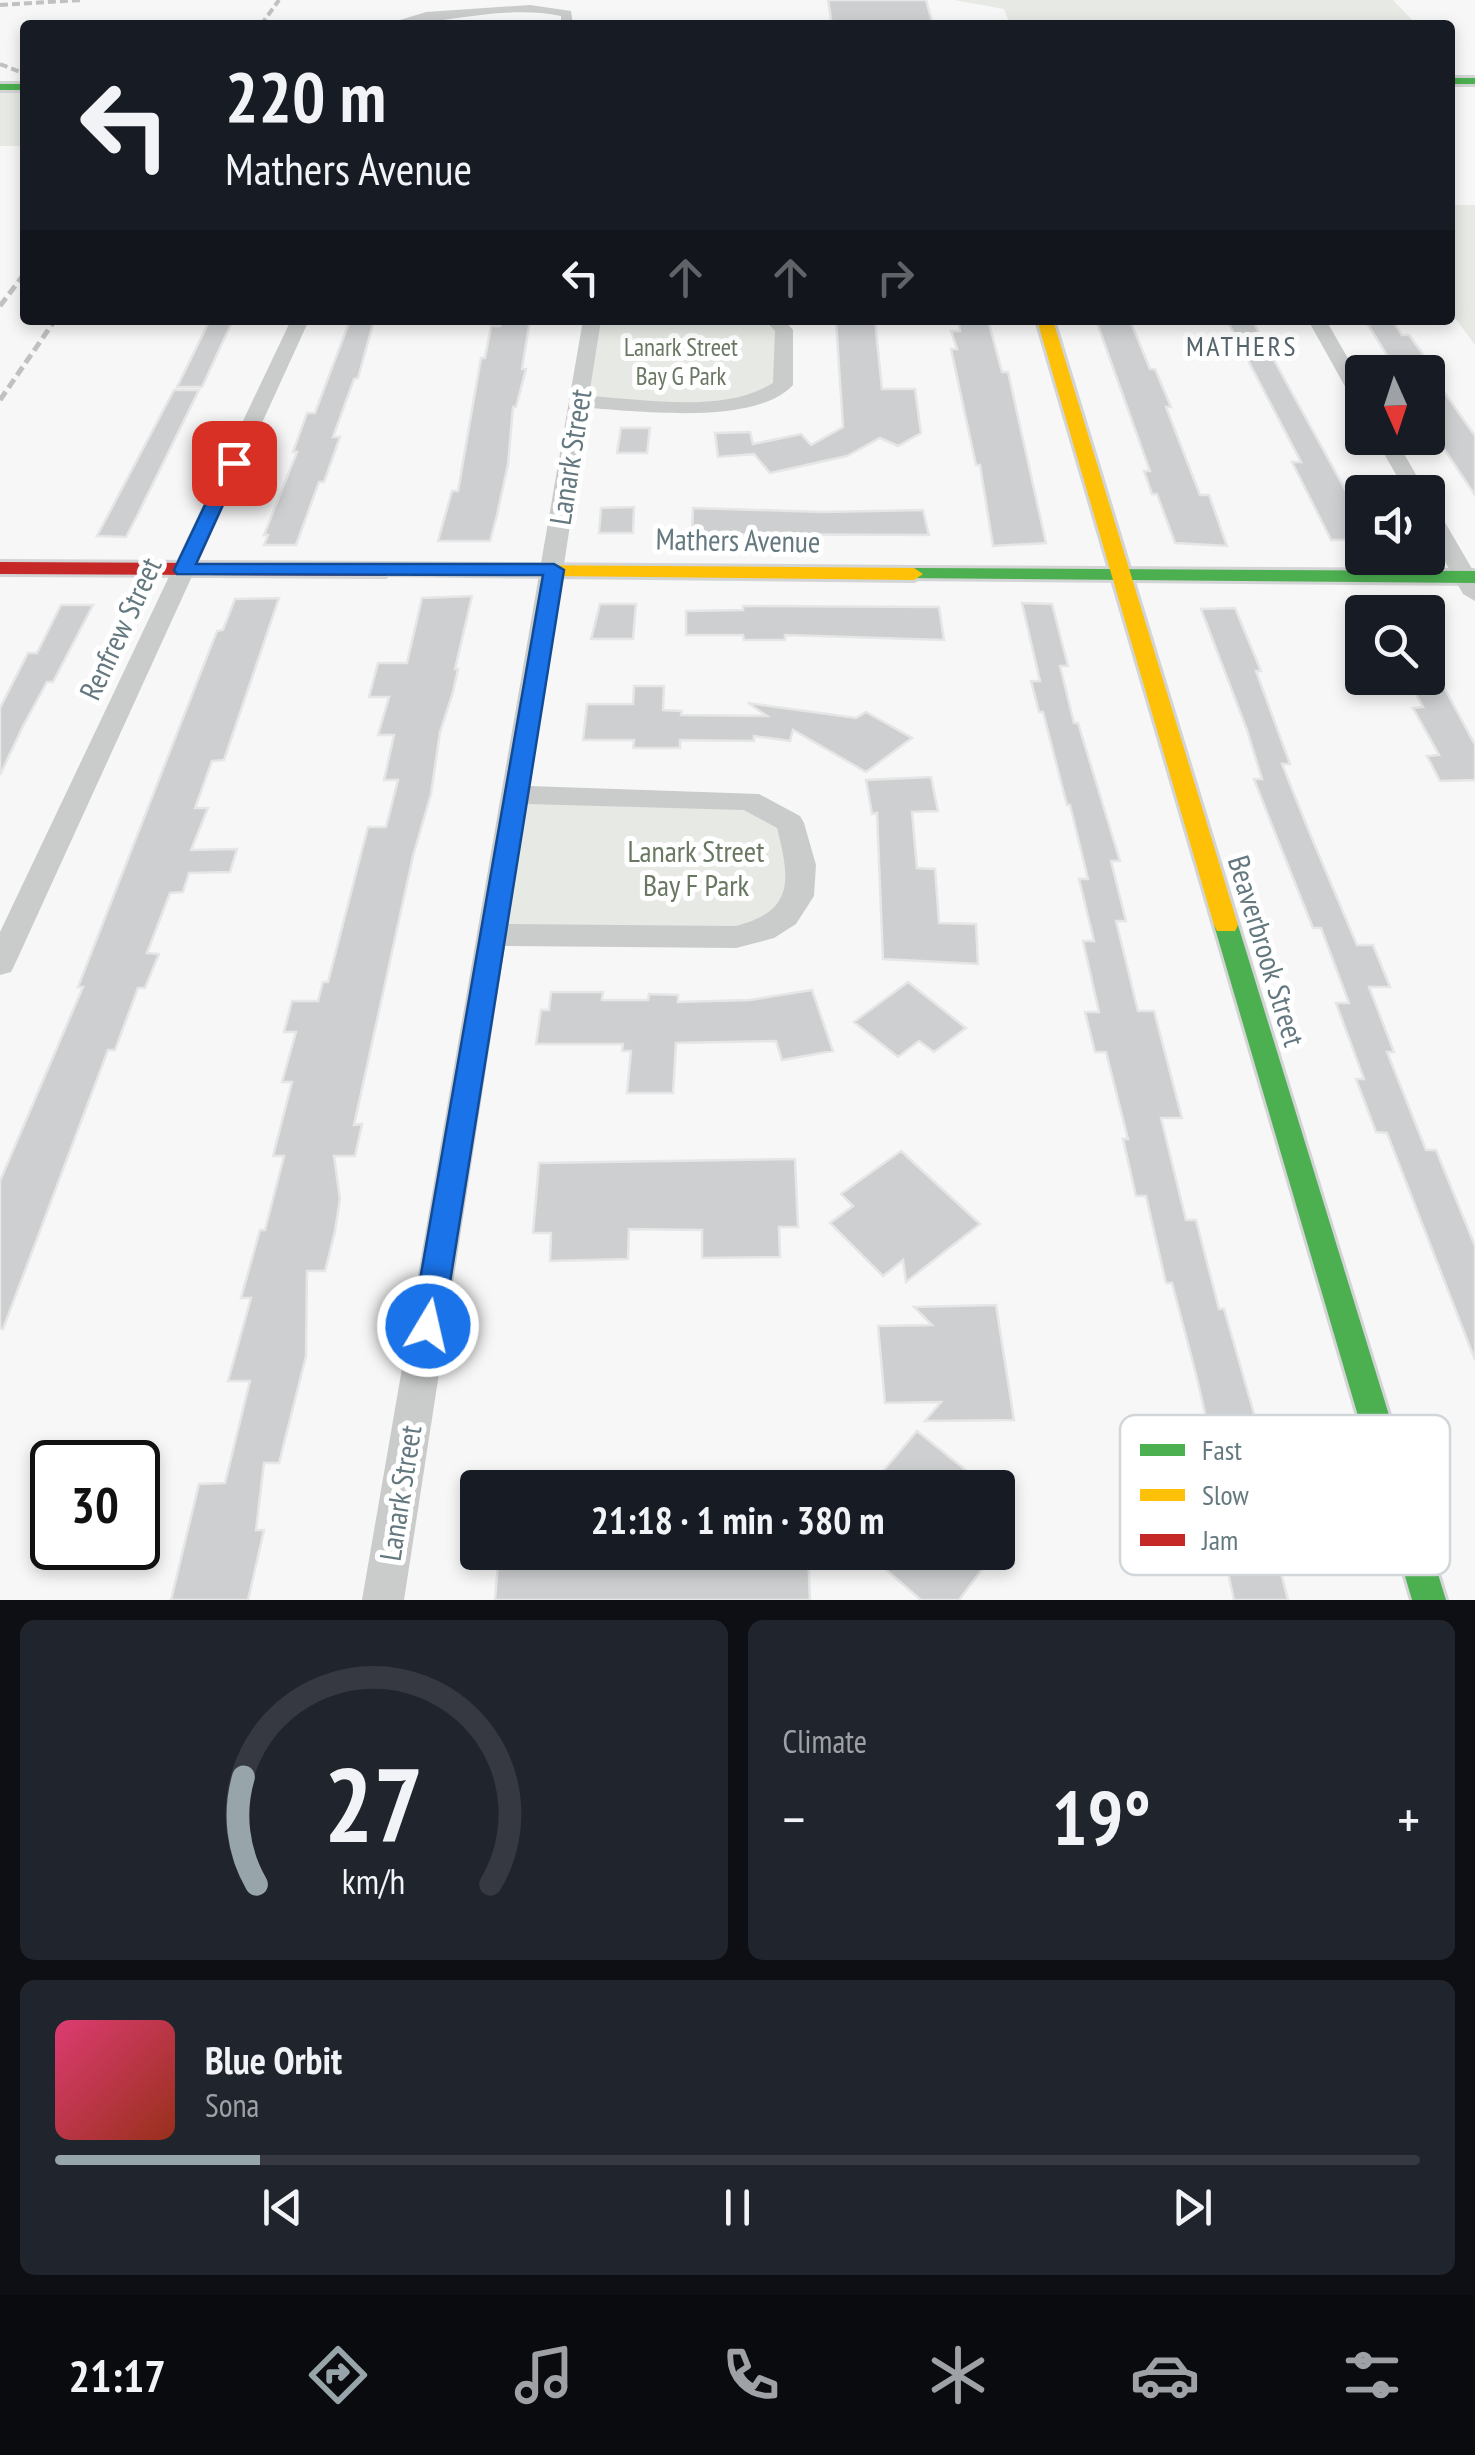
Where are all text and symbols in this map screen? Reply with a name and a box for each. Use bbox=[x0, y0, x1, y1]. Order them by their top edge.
text: 220 m bbox=[225, 51, 386, 141]
icon: left bbox=[60, 60, 190, 190]
text: Mathers Avenue bbox=[225, 139, 472, 197]
icon: left bbox=[553, 250, 608, 305]
icon: ahead bbox=[658, 250, 713, 305]
icon: ahead bbox=[763, 250, 818, 305]
icon: right bbox=[868, 250, 923, 305]
district label: MATHERS bbox=[1186, 327, 1298, 364]
park label: Lanark Street Bay G Park bbox=[624, 331, 738, 392]
north arrow bbox=[1345, 355, 1445, 455]
map controls bbox=[1345, 355, 1445, 695]
street label: Lanark Street bbox=[540, 385, 600, 527]
pin bbox=[192, 421, 277, 506]
icon: arrive bbox=[207, 436, 262, 491]
button: sound bbox=[1345, 475, 1445, 575]
street label: Mathers Avenue bbox=[655, 519, 821, 560]
street label: Renfrew Street bbox=[70, 550, 170, 706]
button: search bbox=[1345, 595, 1445, 695]
park label: Lanark Street Bay F Park bbox=[628, 831, 765, 904]
street label: Beaverbrook Street bbox=[1220, 851, 1315, 1051]
position arrow bbox=[376, 1274, 480, 1378]
legend bbox=[1120, 1415, 1450, 1575]
street label: Lanark Street bbox=[370, 1421, 430, 1563]
text: Fast bbox=[1202, 1431, 1242, 1468]
speed limit sign: 30 bbox=[30, 1440, 160, 1570]
text: Slow bbox=[1202, 1476, 1249, 1513]
text: 21:18 · 1 min · 380 m bbox=[591, 1495, 884, 1544]
text: Jam bbox=[1201, 1521, 1238, 1558]
text: Climate bbox=[783, 1720, 867, 1762]
text: 27 bbox=[324, 1736, 423, 1871]
text: 19° bbox=[1052, 1769, 1151, 1866]
text: − bbox=[783, 1783, 805, 1854]
text: + bbox=[1397, 1783, 1420, 1854]
text: km/h bbox=[342, 1858, 405, 1904]
text: Blue Orbit bbox=[205, 2035, 342, 2084]
text: Sona bbox=[205, 2084, 259, 2126]
icon: previous bbox=[255, 2180, 310, 2235]
icon: pause bbox=[710, 2180, 765, 2235]
icon: next bbox=[1165, 2180, 1220, 2235]
icon: directions bbox=[303, 2340, 373, 2410]
icon: music bbox=[509, 2340, 579, 2410]
icon: phone bbox=[716, 2340, 786, 2410]
icon: climate bbox=[923, 2340, 993, 2410]
icon: car bbox=[1130, 2340, 1200, 2410]
icon: filters bbox=[1337, 2340, 1407, 2410]
text: 21:17 bbox=[68, 2346, 166, 2404]

